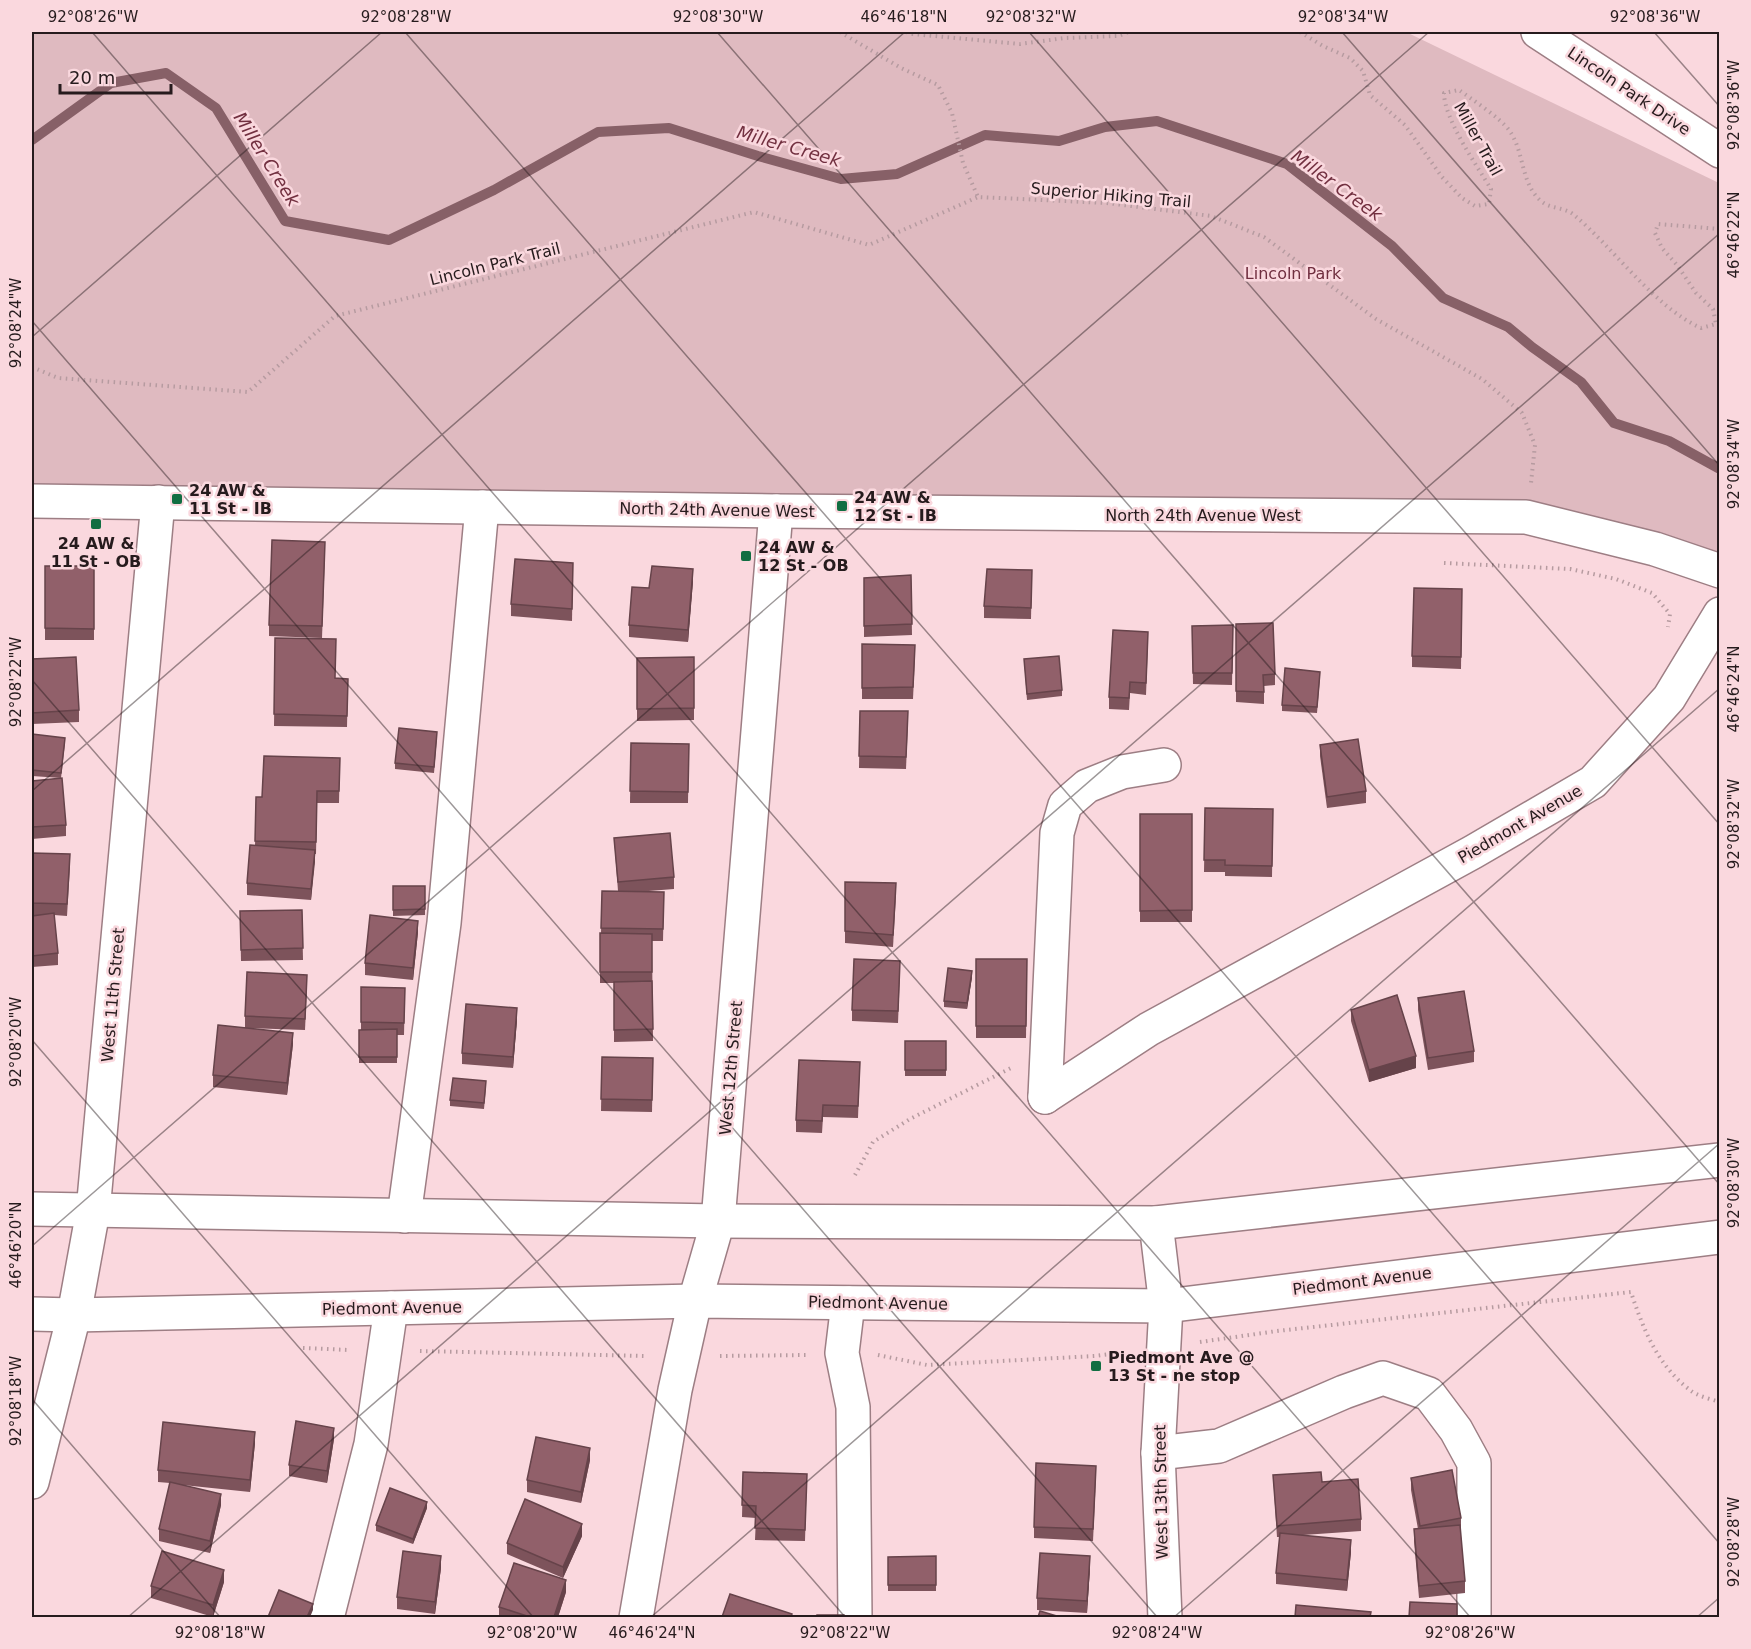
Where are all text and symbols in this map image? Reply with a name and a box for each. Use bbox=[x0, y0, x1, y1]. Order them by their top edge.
text: 92°08'26"W bbox=[48, 8, 138, 26]
text: 92°08'28"W bbox=[361, 8, 451, 26]
text: 92°08'30"W bbox=[673, 8, 763, 26]
text: 46°46'18"N bbox=[860, 8, 948, 26]
text: 92°08'32"W bbox=[986, 8, 1076, 26]
text: 92°08'34"W bbox=[1298, 8, 1388, 26]
text: 92°08'36"W bbox=[1610, 8, 1700, 26]
street label: Lincoln Park Drive bbox=[1564, 43, 1694, 139]
scale bar bbox=[60, 57, 171, 95]
text: 92°08'36"W bbox=[1725, 60, 1743, 150]
text: 20 m bbox=[69, 67, 115, 88]
street label: Miller Trail bbox=[1450, 99, 1506, 179]
water label: Miller Creek bbox=[230, 108, 305, 211]
water label: Miller Creek bbox=[735, 121, 845, 171]
water label: Miller Creek bbox=[1287, 145, 1388, 226]
street label: Superior Hiking Trail bbox=[1030, 179, 1192, 211]
text: 46°46'22"N bbox=[1725, 191, 1743, 279]
street label: Lincoln Park Trail bbox=[428, 239, 562, 289]
park label: Lincoln Park bbox=[1245, 264, 1342, 283]
text: 92°08'24"W bbox=[7, 278, 25, 368]
text: 92°08'34"W bbox=[1725, 419, 1743, 509]
place label: 24 AW & 11 St - IB bbox=[189, 481, 272, 518]
place label: 24 AW & 12 St - IB bbox=[854, 488, 937, 525]
marker: 24 AW & 11 St - IB bbox=[170, 492, 184, 506]
street label: North 24th Avenue West bbox=[619, 499, 815, 521]
marker: 24 AW & 12 St - IB bbox=[835, 499, 849, 513]
street label: North 24th Avenue West bbox=[1105, 506, 1301, 525]
marker: 24 AW & 11 St - OB bbox=[89, 517, 103, 531]
place label: 24 AW & 11 St - OB bbox=[51, 534, 141, 571]
place label: 24 AW & 12 St - OB bbox=[758, 538, 849, 575]
marker: 24 AW & 12 St - OB bbox=[739, 549, 753, 563]
text: 92°08'22"W bbox=[7, 637, 25, 727]
text: 46°46'24"N bbox=[1725, 645, 1743, 733]
text: 92°08'32"W bbox=[1725, 779, 1743, 869]
street label: Piedmont Avenue bbox=[1455, 781, 1585, 867]
street label: West 11th Street bbox=[98, 927, 128, 1063]
text: 92°08'20"W bbox=[7, 997, 25, 1087]
street label: West 12th Street bbox=[716, 1000, 746, 1136]
text: 92°08'30"W bbox=[1725, 1138, 1743, 1228]
text: 46°46'20"N bbox=[7, 1201, 25, 1289]
street label: Piedmont Avenue bbox=[1291, 1263, 1433, 1299]
street label: Piedmont Avenue bbox=[808, 1292, 948, 1314]
street label: Piedmont Avenue bbox=[322, 1297, 462, 1319]
place label: Piedmont Ave @ 13 St - ne stop bbox=[1108, 1348, 1254, 1385]
text: 92°08'18"W bbox=[7, 1356, 25, 1446]
marker: Piedmont Ave @ 13 St - ne stop bbox=[1089, 1359, 1103, 1373]
street label: West 13th Street bbox=[1150, 1424, 1172, 1560]
text: 92°08'28"W bbox=[1725, 1497, 1743, 1587]
text: 92°08'18"W bbox=[175, 1624, 265, 1642]
text: 92°08'20"W bbox=[487, 1624, 577, 1642]
text: 46°46'24"N bbox=[608, 1624, 696, 1642]
text: 92°08'22"W bbox=[800, 1624, 890, 1642]
text: 92°08'24"W bbox=[1112, 1624, 1202, 1642]
text: 92°08'26"W bbox=[1425, 1624, 1515, 1642]

